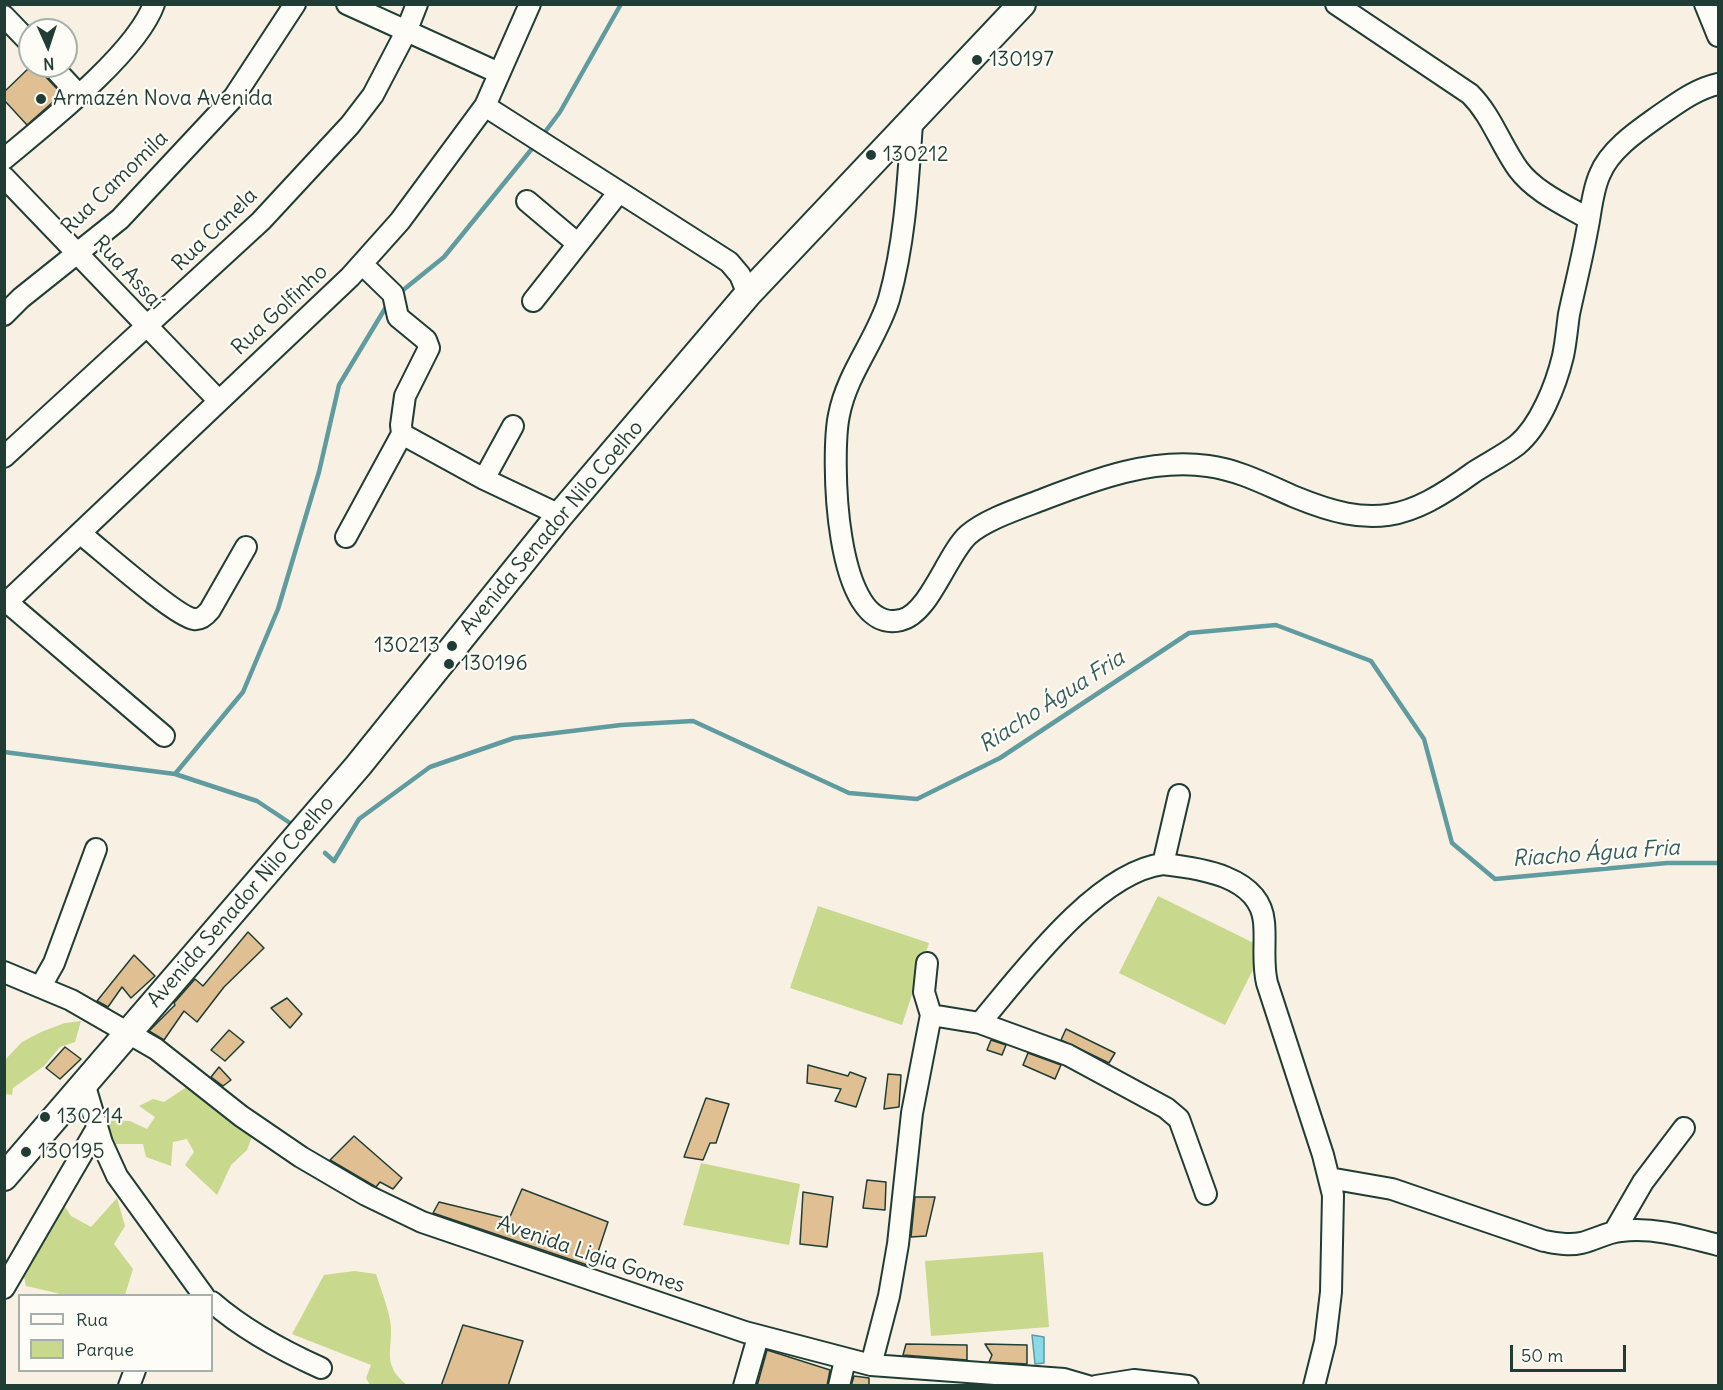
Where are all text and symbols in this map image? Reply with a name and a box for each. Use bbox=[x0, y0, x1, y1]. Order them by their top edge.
north arrow bbox=[18, 18, 78, 78]
place label: 130197 bbox=[989, 47, 1054, 73]
marker: 130197 bbox=[970, 53, 984, 67]
text: N bbox=[43, 54, 55, 74]
place label: Armazén Nova Avenida bbox=[53, 86, 273, 112]
marker: Armazén Nova Avenida bbox=[34, 92, 48, 106]
street label: Rua Camomila bbox=[57, 126, 173, 240]
place label: 130212 bbox=[883, 142, 948, 168]
marker: 130212 bbox=[864, 148, 878, 162]
street label: Rua Canela bbox=[167, 183, 263, 277]
street label: Rua Assaí bbox=[88, 231, 168, 315]
street label: Rua Golfinho bbox=[227, 259, 333, 361]
street label: Avenida Senador Nilo Coelho bbox=[455, 416, 649, 640]
place label: 130213 bbox=[374, 633, 440, 659]
marker: 130213 bbox=[445, 639, 459, 653]
water label: Riacho Água Fria bbox=[974, 645, 1130, 759]
place label: 130196 bbox=[461, 651, 528, 677]
marker: 130196 bbox=[442, 657, 456, 671]
street label: Avenida Senador Nilo Coelho bbox=[142, 791, 340, 1013]
water label: Riacho Água Fria bbox=[1511, 835, 1681, 873]
place label: 130214 bbox=[57, 1104, 123, 1130]
marker: 130214 bbox=[38, 1110, 52, 1124]
place label: 130195 bbox=[38, 1139, 105, 1165]
marker: 130195 bbox=[19, 1145, 33, 1159]
street label: Avenida Ligia Gomes bbox=[494, 1211, 688, 1299]
legend bbox=[18, 1294, 213, 1372]
text: Rua bbox=[76, 1308, 108, 1331]
scale bar bbox=[1513, 1333, 1628, 1371]
text: Parque bbox=[76, 1338, 134, 1361]
text: 50 m bbox=[1521, 1344, 1563, 1367]

